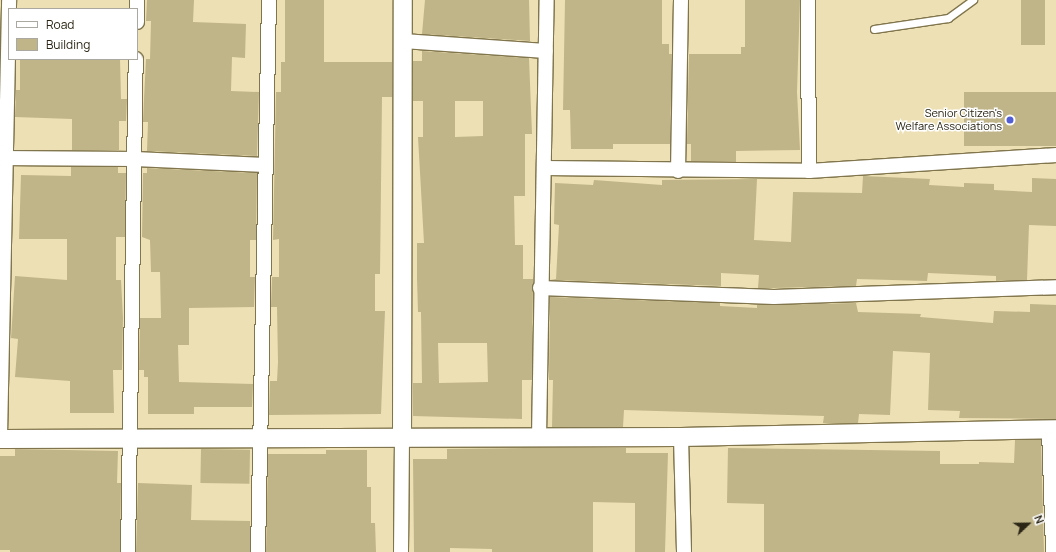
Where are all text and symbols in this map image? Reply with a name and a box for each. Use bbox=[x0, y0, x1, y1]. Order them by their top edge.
legend bbox=[8, 8, 138, 60]
text: Road bbox=[46, 16, 74, 33]
text: Building bbox=[46, 36, 90, 53]
place label: Senior Citizen's Welfare Associations bbox=[896, 107, 1002, 133]
marker: Senior Citizen's Welfare Associations bbox=[1005, 115, 1015, 125]
north arrow bbox=[1008, 504, 1048, 544]
text: N bbox=[1031, 513, 1048, 526]

